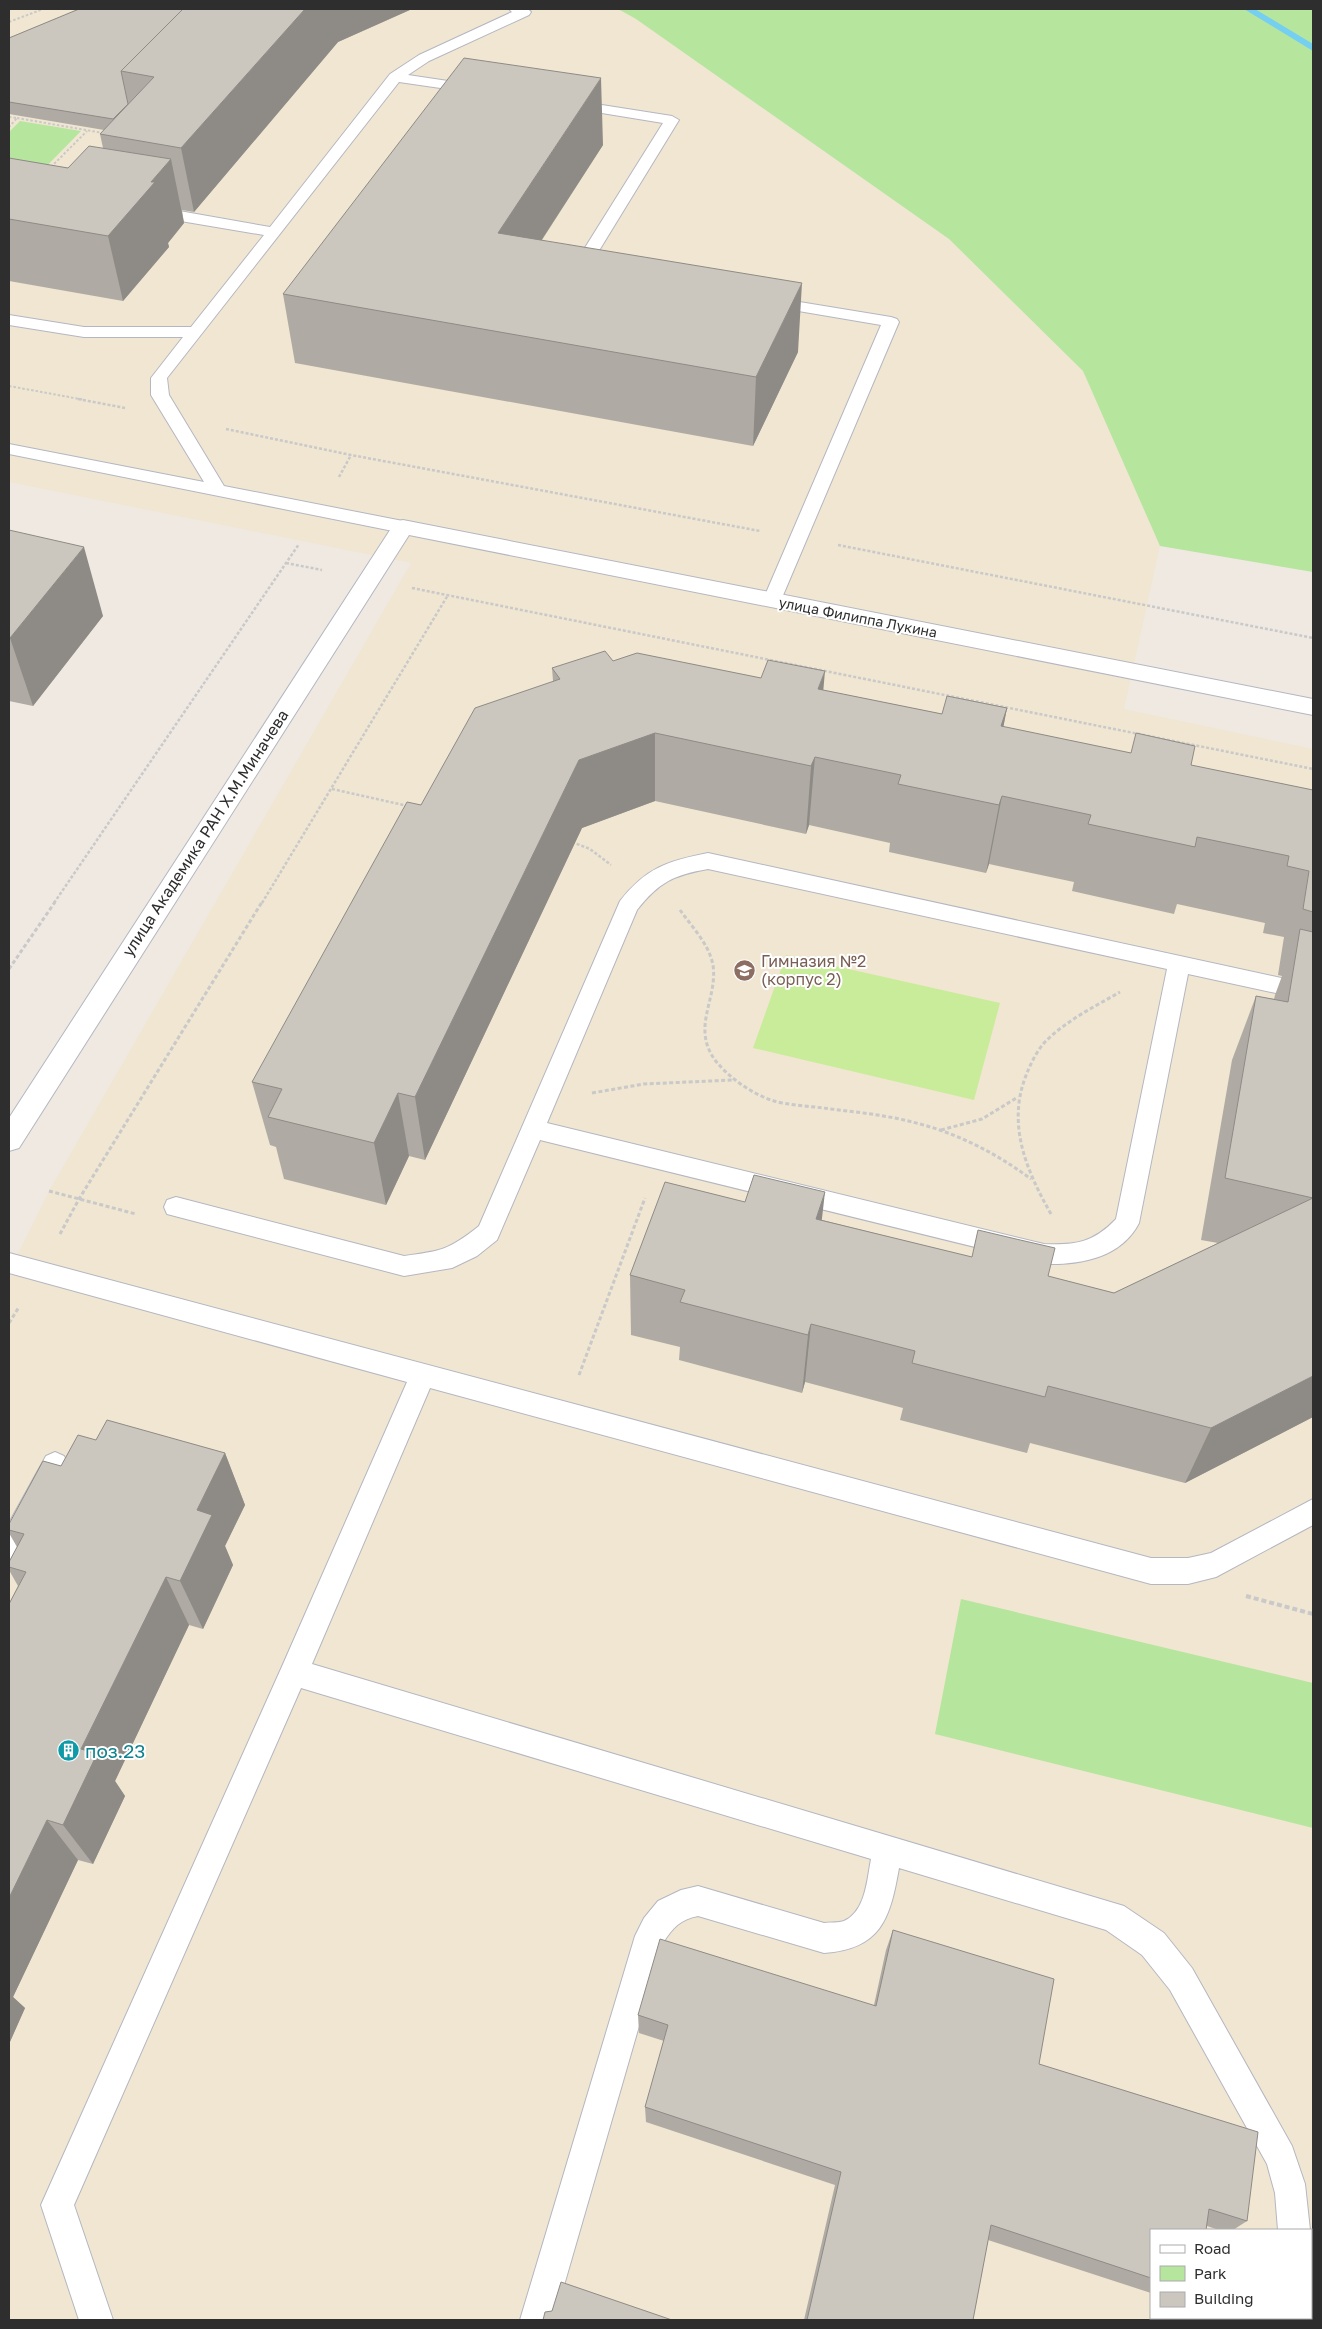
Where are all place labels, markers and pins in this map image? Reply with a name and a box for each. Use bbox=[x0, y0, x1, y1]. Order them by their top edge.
place label: Гимназия №2 (корпус 2) bbox=[761, 951, 866, 989]
school or university icon: Гимназия №2 (корпус 2) bbox=[733, 958, 757, 982]
building icon: поз.23 bbox=[57, 1738, 81, 1762]
place label: поз.23 bbox=[85, 1739, 145, 1762]

